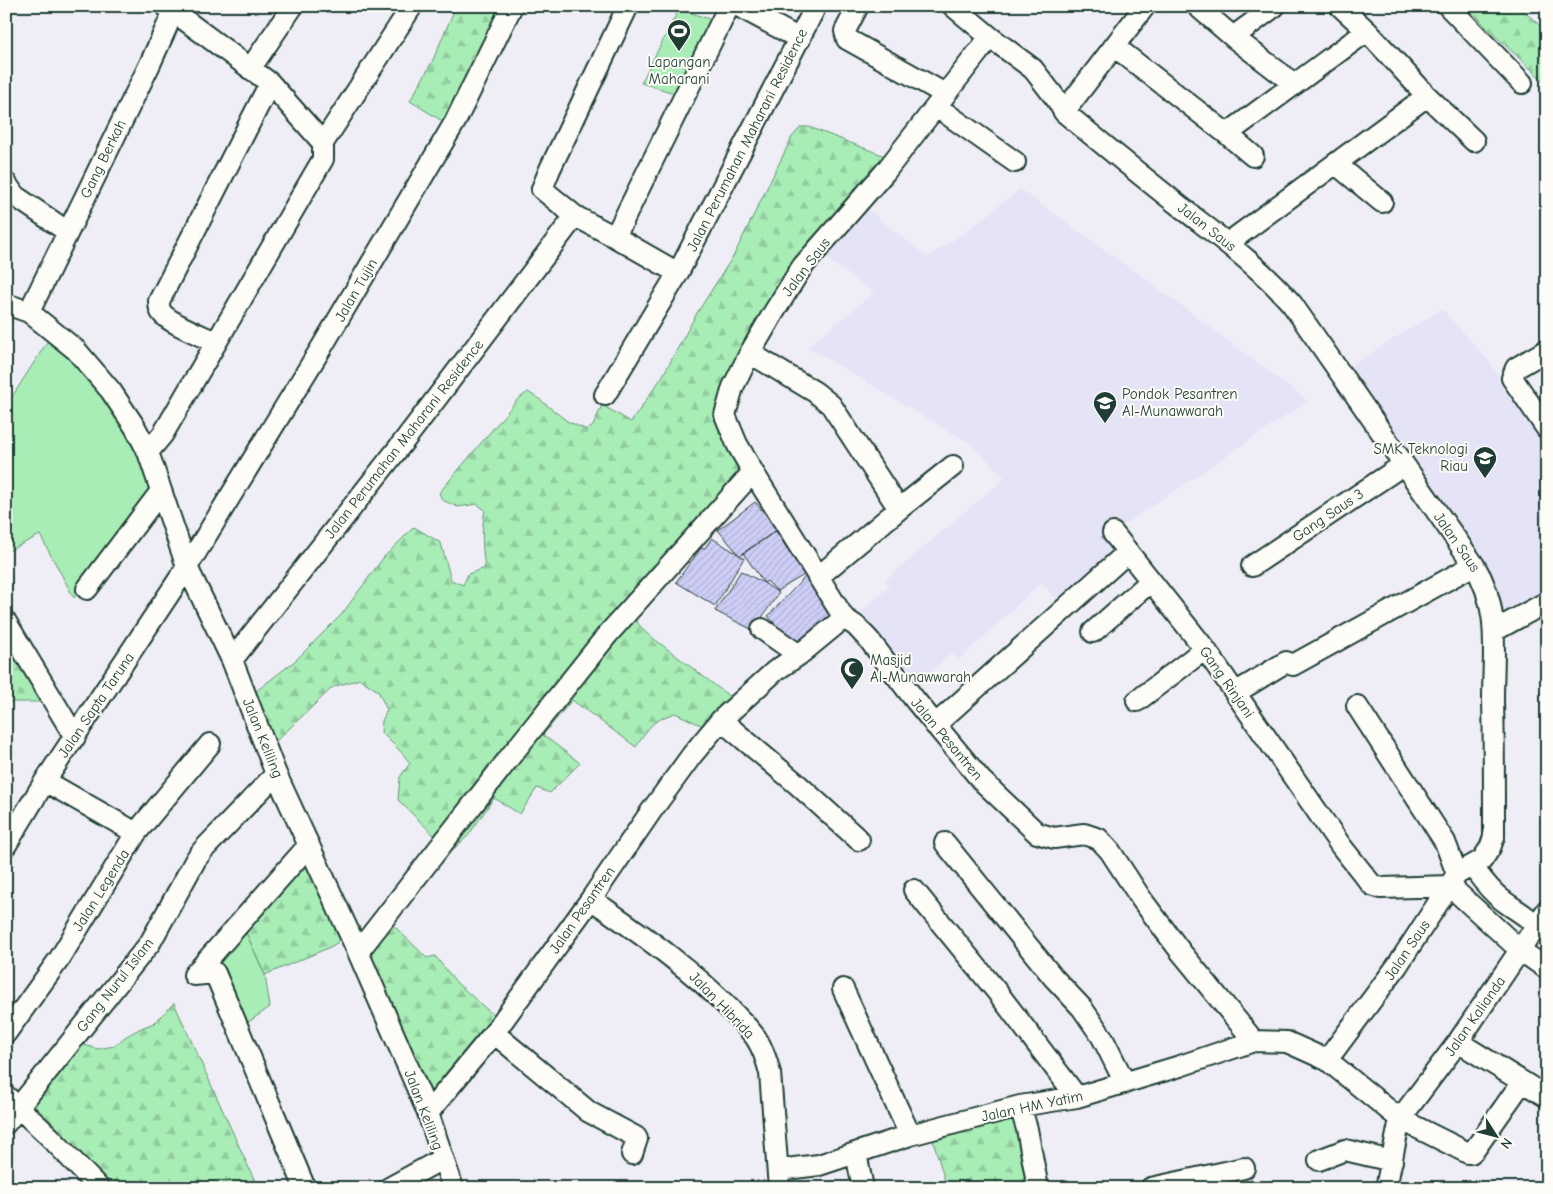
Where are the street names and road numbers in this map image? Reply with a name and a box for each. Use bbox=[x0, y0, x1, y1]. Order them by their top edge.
street label: Jalan Perumahan Maharani Residence bbox=[683, 25, 811, 254]
street label: Gang Berkah bbox=[76, 117, 130, 201]
street label: Jalan Saus bbox=[1174, 199, 1240, 255]
street label: Jalan Saus bbox=[778, 234, 834, 300]
street label: Jalan Tujin bbox=[331, 255, 381, 325]
street label: Jalan Perumahan Maharani Residence bbox=[321, 335, 488, 542]
street label: Gang Saus 3 bbox=[1289, 485, 1367, 545]
street label: Jalan Saus bbox=[1430, 509, 1484, 575]
street label: Gang Rinjani bbox=[1196, 643, 1258, 721]
street label: Jalan Sapta Taruna bbox=[54, 649, 138, 761]
street label: Jalan Pesantren bbox=[907, 694, 987, 784]
street label: Jalan Keliling bbox=[239, 695, 287, 781]
street label: Jalan Legenda bbox=[69, 846, 133, 934]
street label: Jalan Pesantren bbox=[545, 863, 619, 957]
street label: Jalan Saus bbox=[1380, 916, 1434, 984]
street label: Gang Nurul Islam bbox=[73, 934, 157, 1036]
street label: Jalan Hibrida bbox=[686, 968, 758, 1042]
street label: Jalan Kalianda bbox=[1441, 973, 1509, 1059]
street label: Jalan Keliling bbox=[400, 1067, 448, 1153]
street label: Jalan HM Yatim bbox=[980, 1086, 1084, 1126]

